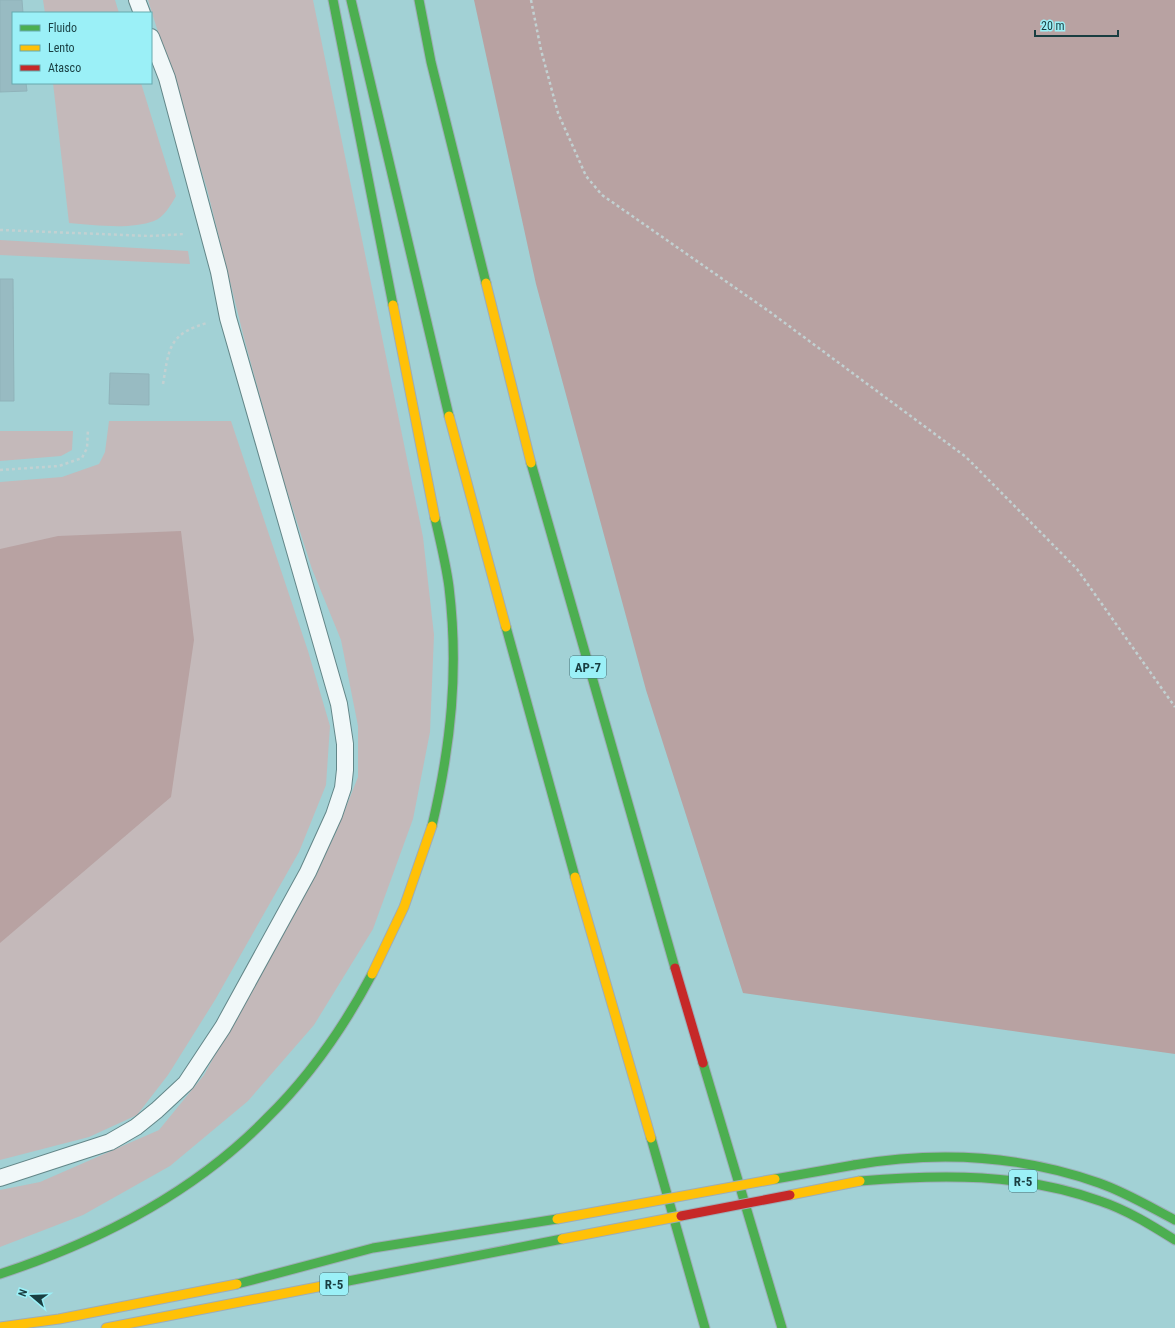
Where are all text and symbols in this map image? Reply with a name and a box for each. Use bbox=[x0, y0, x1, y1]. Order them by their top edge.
legend bbox=[12, 12, 152, 84]
scale bar bbox=[1035, 12, 1118, 38]
text: 20 m bbox=[1041, 19, 1065, 33]
text: Fluido bbox=[48, 21, 77, 35]
text: Lento bbox=[48, 41, 75, 55]
text: Atasco bbox=[48, 61, 81, 75]
road number: AP-7 bbox=[570, 656, 606, 678]
road number: R-5 bbox=[1009, 1170, 1037, 1192]
road number: R-5 bbox=[320, 1273, 348, 1295]
north arrow bbox=[12, 1276, 52, 1316]
text: N bbox=[16, 1287, 30, 1298]

